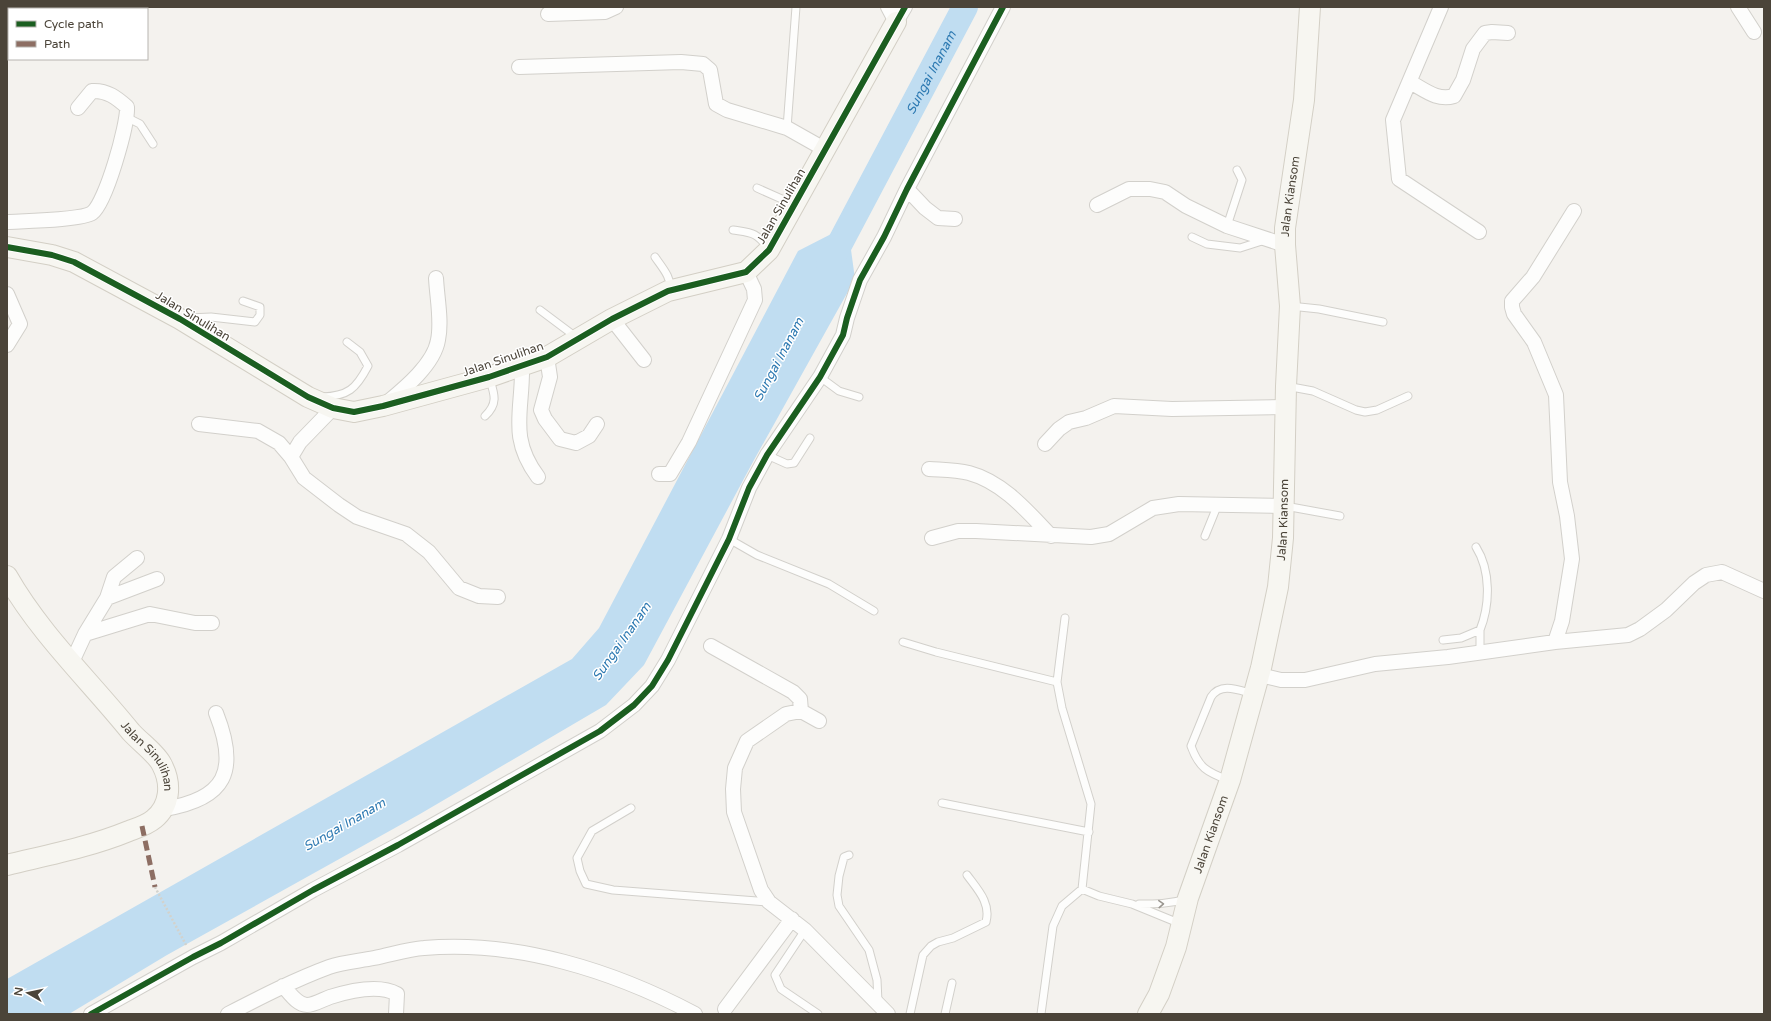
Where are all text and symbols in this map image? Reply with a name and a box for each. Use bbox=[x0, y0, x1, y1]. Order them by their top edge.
legend bbox=[8, 8, 148, 60]
text: Cycle path bbox=[44, 17, 103, 31]
water label: Sungai Inanam bbox=[903, 27, 960, 117]
text: Path bbox=[44, 37, 70, 51]
street label: Jalan Kiansom bbox=[1278, 155, 1303, 237]
street label: Jalan Sinulihan bbox=[754, 166, 808, 246]
street label: Jalan Sinulihan bbox=[153, 288, 233, 344]
water label: Sungai Inanam bbox=[750, 314, 808, 404]
street label: Jalan Sinulihan bbox=[461, 339, 545, 379]
street label: Jalan Kiansom bbox=[1274, 479, 1291, 561]
water label: Sungai Inanam bbox=[589, 599, 655, 684]
street label: Jalan Sinulihan bbox=[118, 718, 175, 791]
street label: Jalan Kiansom bbox=[1190, 793, 1231, 875]
water label: Sungai Inanam bbox=[301, 794, 389, 855]
one-way arrow bbox=[1158, 900, 1164, 908]
north arrow bbox=[8, 973, 48, 1013]
text: N bbox=[12, 986, 26, 997]

